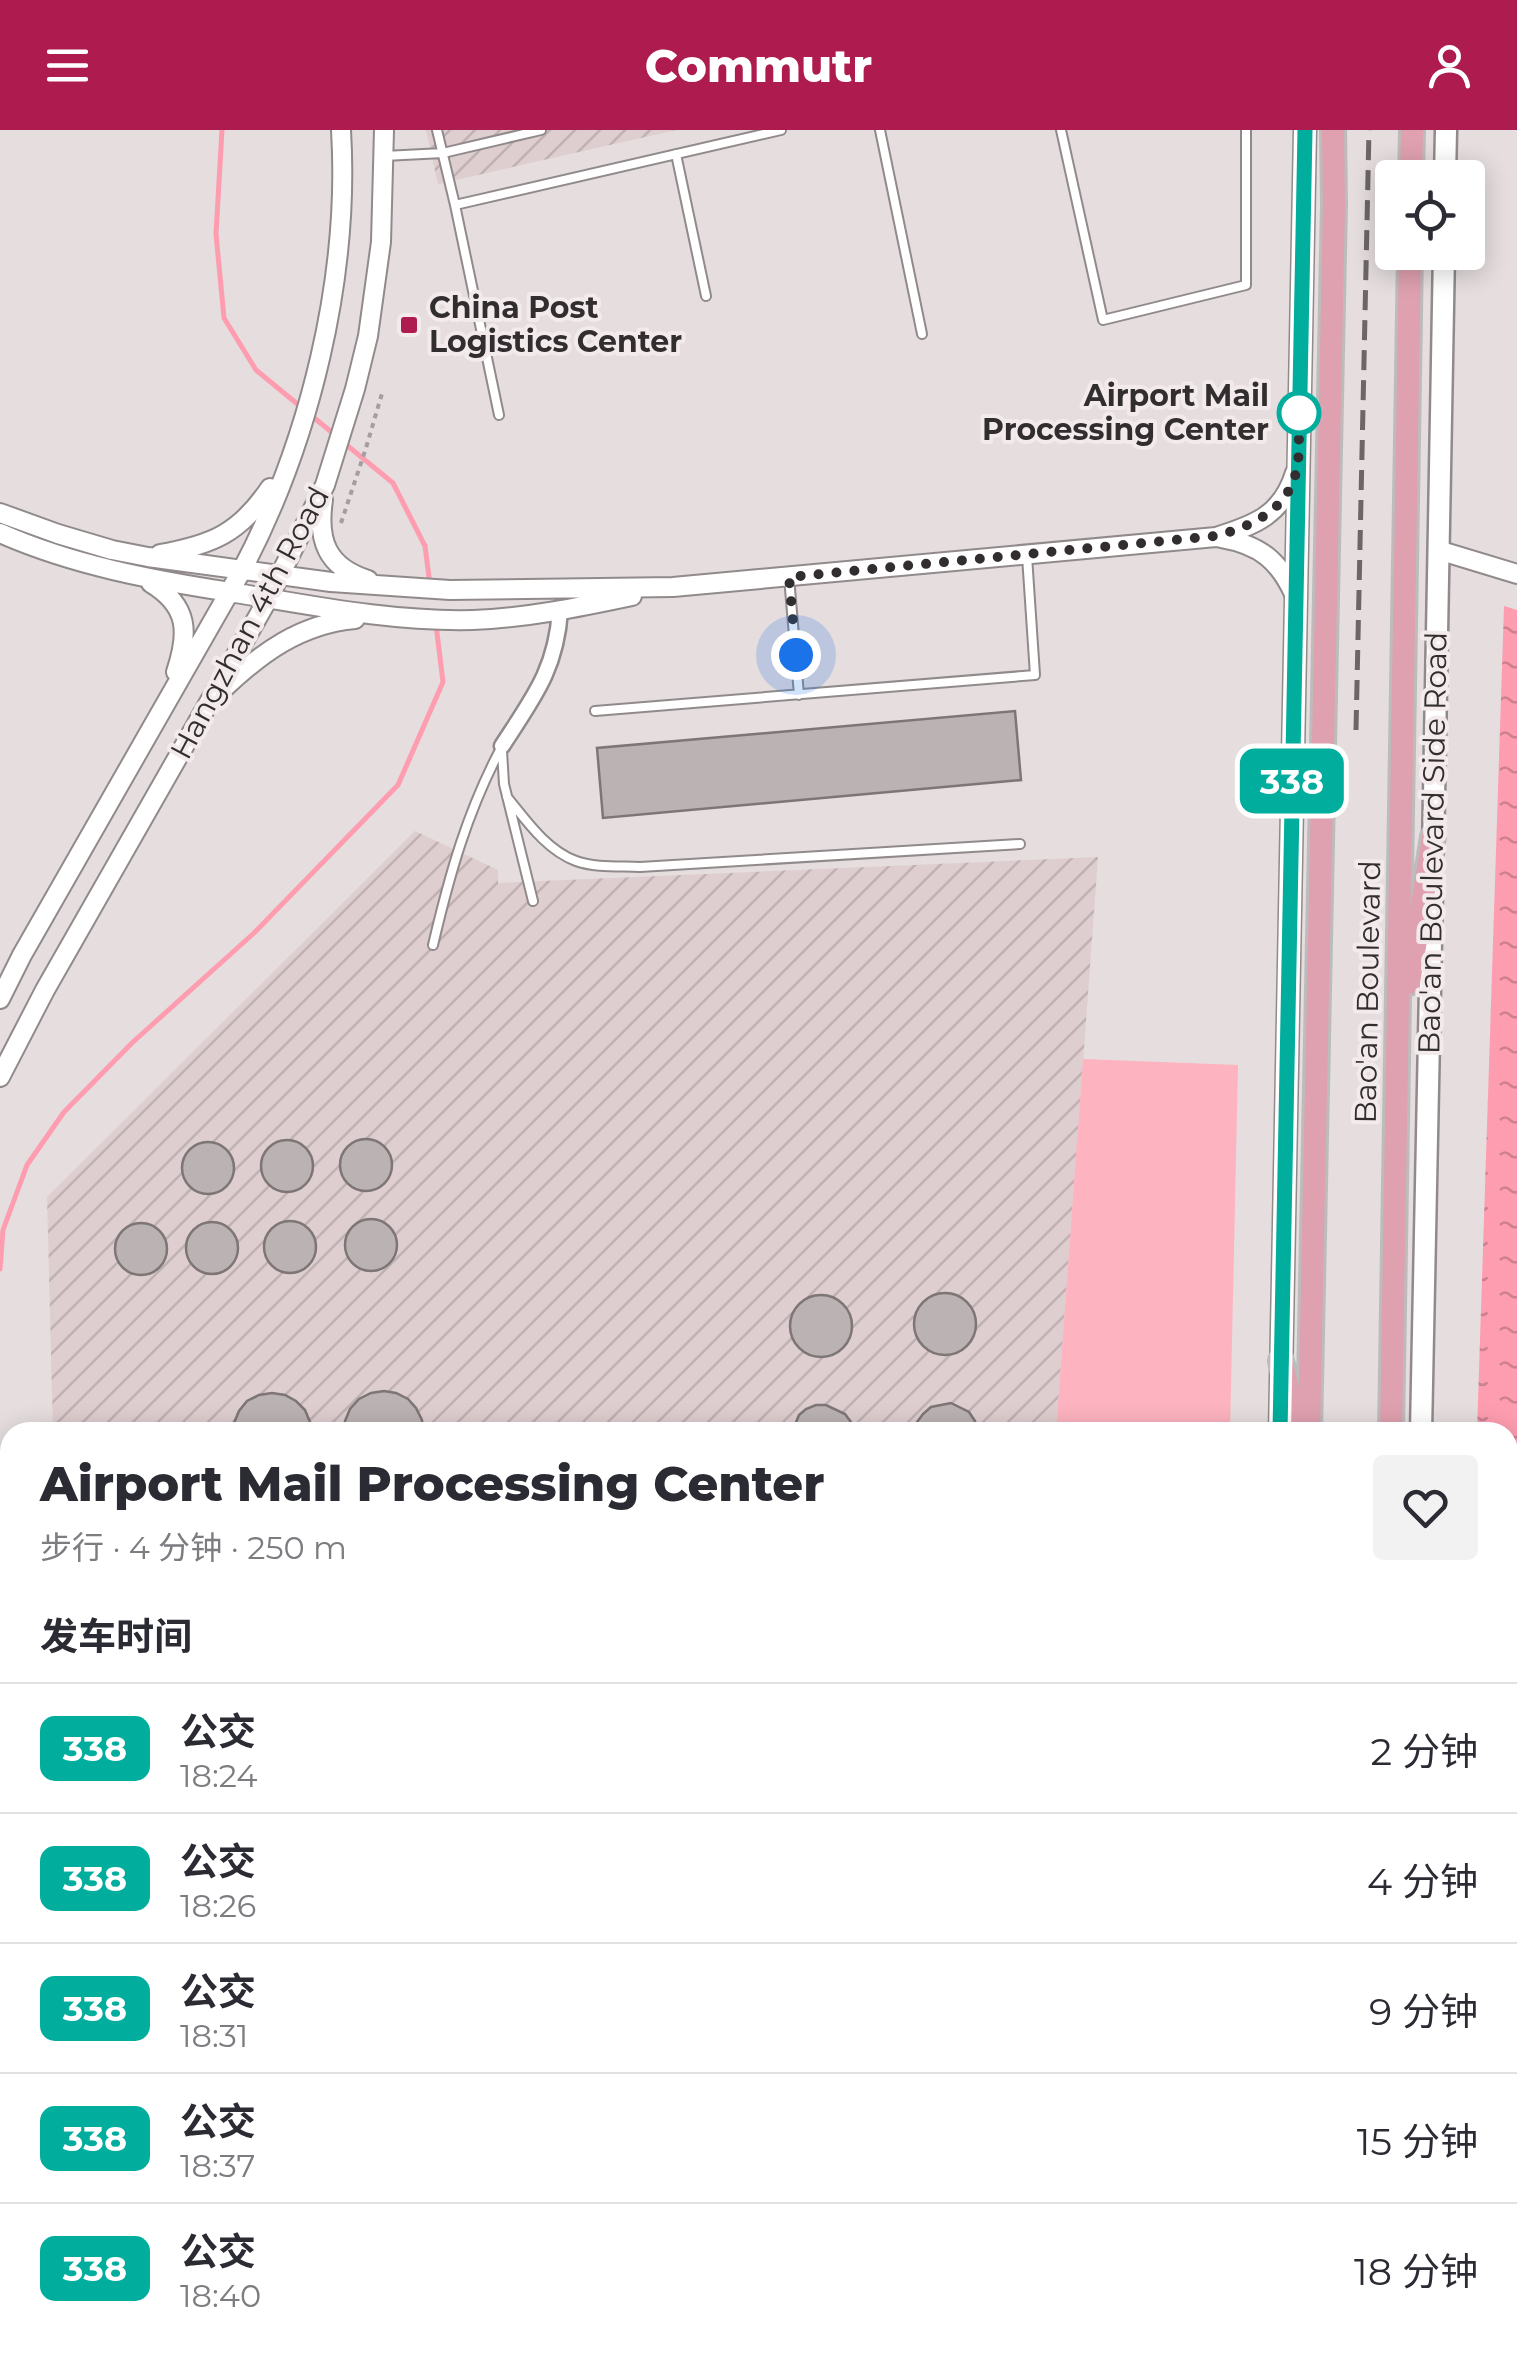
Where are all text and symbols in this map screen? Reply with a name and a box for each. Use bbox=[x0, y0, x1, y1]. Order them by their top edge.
icon: menu bbox=[40, 38, 95, 93]
text: Commutr bbox=[645, 38, 872, 93]
icon: person bbox=[1422, 38, 1477, 93]
map controls bbox=[1375, 160, 1485, 270]
button: locate bbox=[1375, 160, 1485, 270]
place label: China Post Logistics Center bbox=[429, 289, 682, 360]
marker: China Post Logistics Center bbox=[398, 314, 420, 336]
place label: Airport Mail Processing Center bbox=[982, 377, 1269, 448]
marker: Airport Mail Processing Center bbox=[1278, 392, 1320, 434]
street label: Hangzhan 4th Road bbox=[162, 480, 337, 765]
your location bbox=[771, 630, 821, 680]
street label: Bao'an Boulevard Side Road bbox=[1410, 631, 1455, 1055]
line badge: 338 bbox=[1234, 748, 1350, 814]
text: 338 bbox=[1260, 760, 1324, 803]
street label: Bao'an Boulevard bbox=[1347, 860, 1388, 1124]
text: Airport Mail Processing Center bbox=[40, 1455, 824, 1513]
button: heart bbox=[1373, 1455, 1478, 1560]
text: 步行 · 4 分钟 · 250 m bbox=[40, 1528, 347, 1567]
text: 发车时间 bbox=[40, 1613, 192, 1660]
text: 公交 bbox=[180, 1708, 256, 1755]
text: 338 bbox=[63, 1727, 127, 1770]
text: 2 分钟 bbox=[1370, 1728, 1478, 1775]
text: 18:24 bbox=[180, 1756, 257, 1795]
text: 公交 bbox=[180, 1838, 256, 1885]
text: 338 bbox=[63, 1857, 127, 1900]
text: 4 分钟 bbox=[1367, 1858, 1478, 1905]
text: 18:26 bbox=[180, 1886, 256, 1925]
text: 公交 bbox=[180, 1968, 256, 2015]
text: 338 bbox=[63, 1987, 127, 2030]
text: 9 分钟 bbox=[1369, 1988, 1478, 2035]
text: 18:31 bbox=[180, 2016, 248, 2055]
text: 公交 bbox=[180, 2098, 256, 2145]
text: 338 bbox=[63, 2117, 127, 2160]
text: 15 分钟 bbox=[1357, 2118, 1478, 2165]
text: 18:37 bbox=[180, 2146, 255, 2185]
text: 公交 bbox=[180, 2228, 256, 2275]
text: 338 bbox=[63, 2247, 127, 2290]
text: 18 分钟 bbox=[1354, 2248, 1478, 2295]
text: 18:40 bbox=[180, 2276, 261, 2315]

